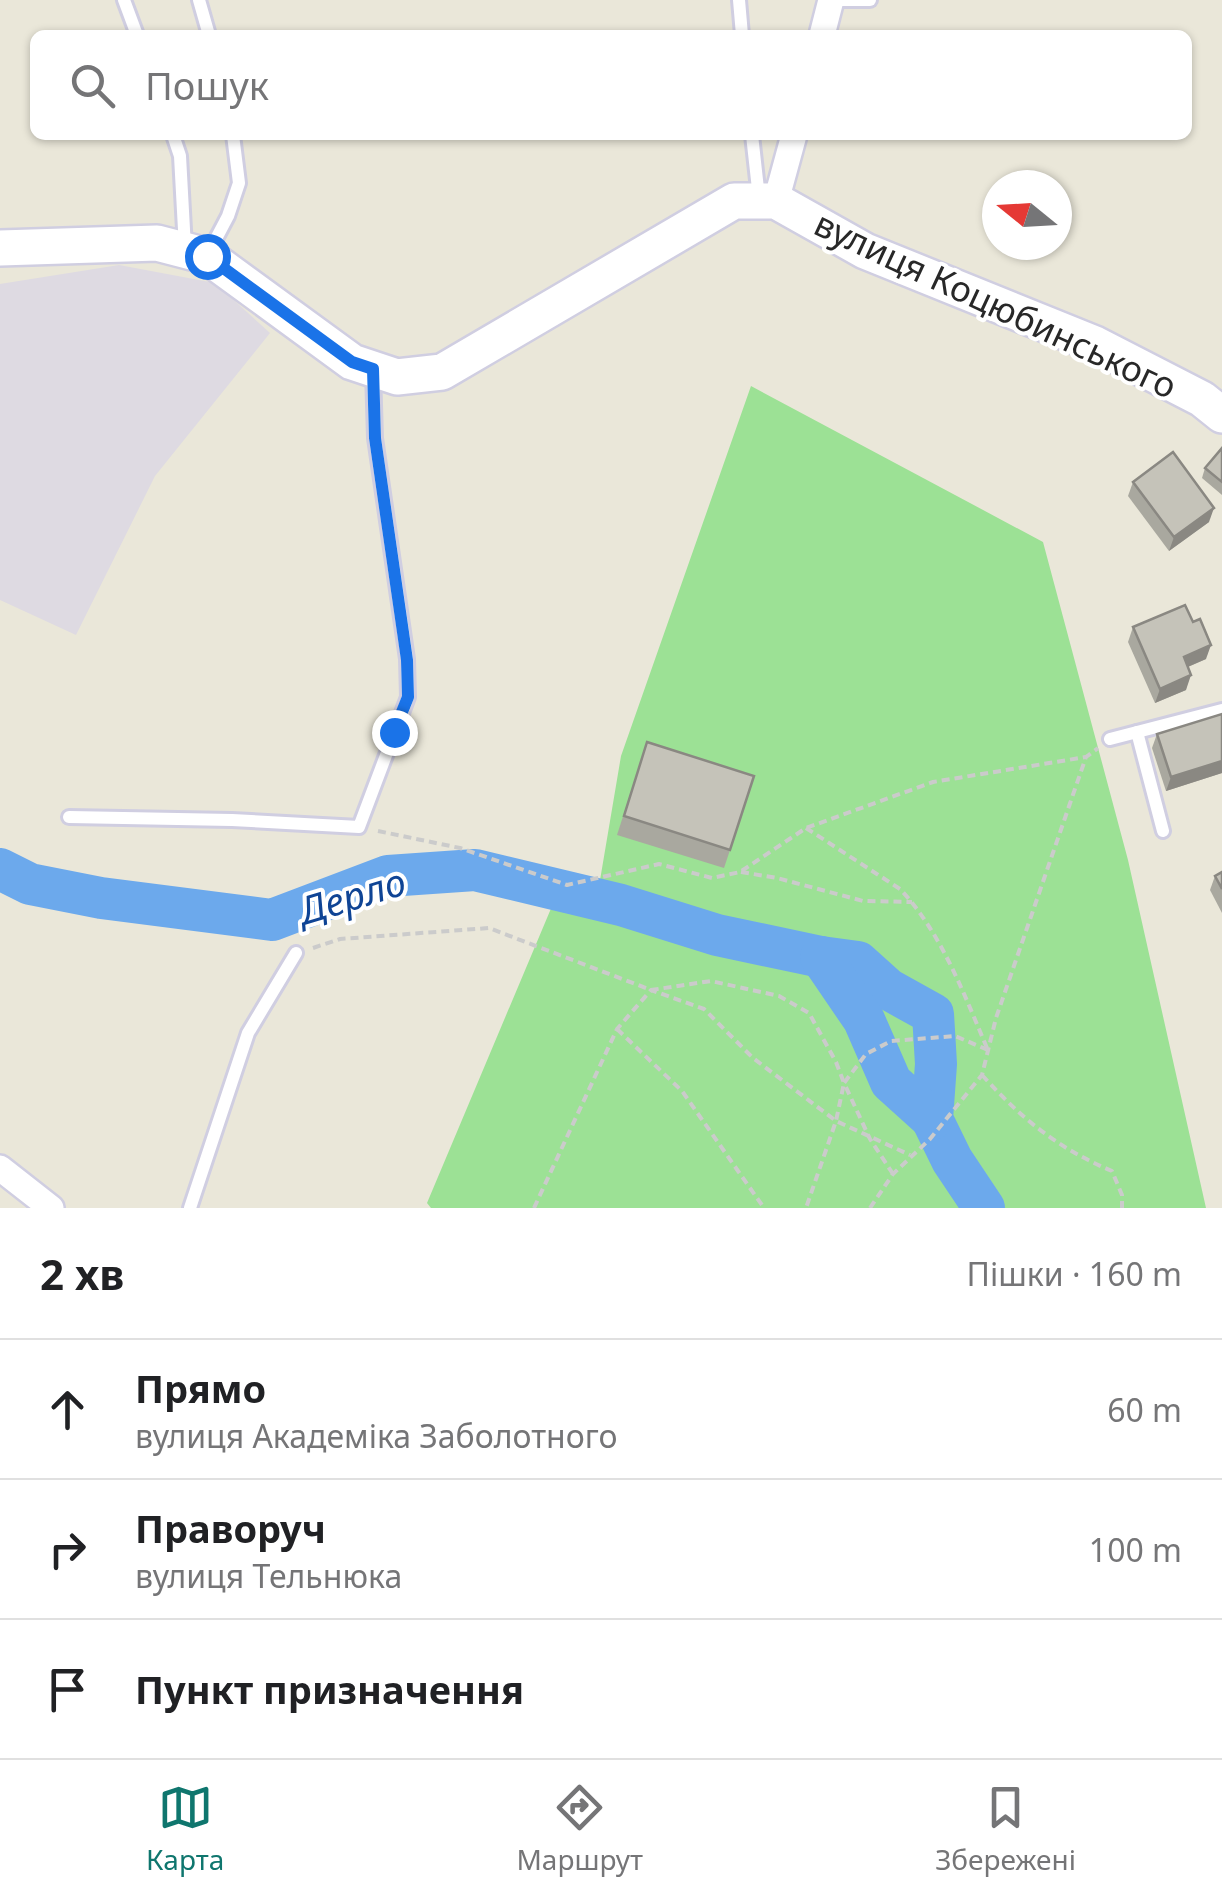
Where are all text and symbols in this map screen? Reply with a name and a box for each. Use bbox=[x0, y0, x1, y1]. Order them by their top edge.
search box bbox=[30, 30, 1192, 140]
icon: search bbox=[65, 58, 120, 113]
text: Пошук bbox=[145, 59, 269, 111]
north arrow bbox=[982, 170, 1072, 260]
street label: вулиця Коцюбинського bbox=[807, 199, 1185, 409]
route start bbox=[185, 234, 231, 280]
route end bbox=[372, 710, 418, 756]
water label: Дерло bbox=[288, 854, 412, 937]
text: 2 хв bbox=[40, 1245, 124, 1302]
text: Пішки · 160 m bbox=[966, 1252, 1182, 1295]
text: Прямо bbox=[135, 1362, 266, 1414]
icon: ahead bbox=[40, 1382, 95, 1437]
text: 60 m bbox=[1107, 1388, 1182, 1431]
text: вулиця Академіка Заболотного bbox=[135, 1414, 617, 1457]
text: Праворуч bbox=[135, 1502, 326, 1554]
icon: right bbox=[40, 1522, 95, 1577]
text: 100 m bbox=[1089, 1528, 1182, 1571]
text: вулиця Тельнюка bbox=[135, 1554, 402, 1597]
icon: arrive bbox=[40, 1662, 95, 1717]
text: Пункт призначення bbox=[135, 1663, 524, 1715]
tab: Карта bbox=[146, 1780, 224, 1878]
tab: Маршрут bbox=[516, 1780, 643, 1878]
tab: Збережені bbox=[935, 1780, 1076, 1878]

